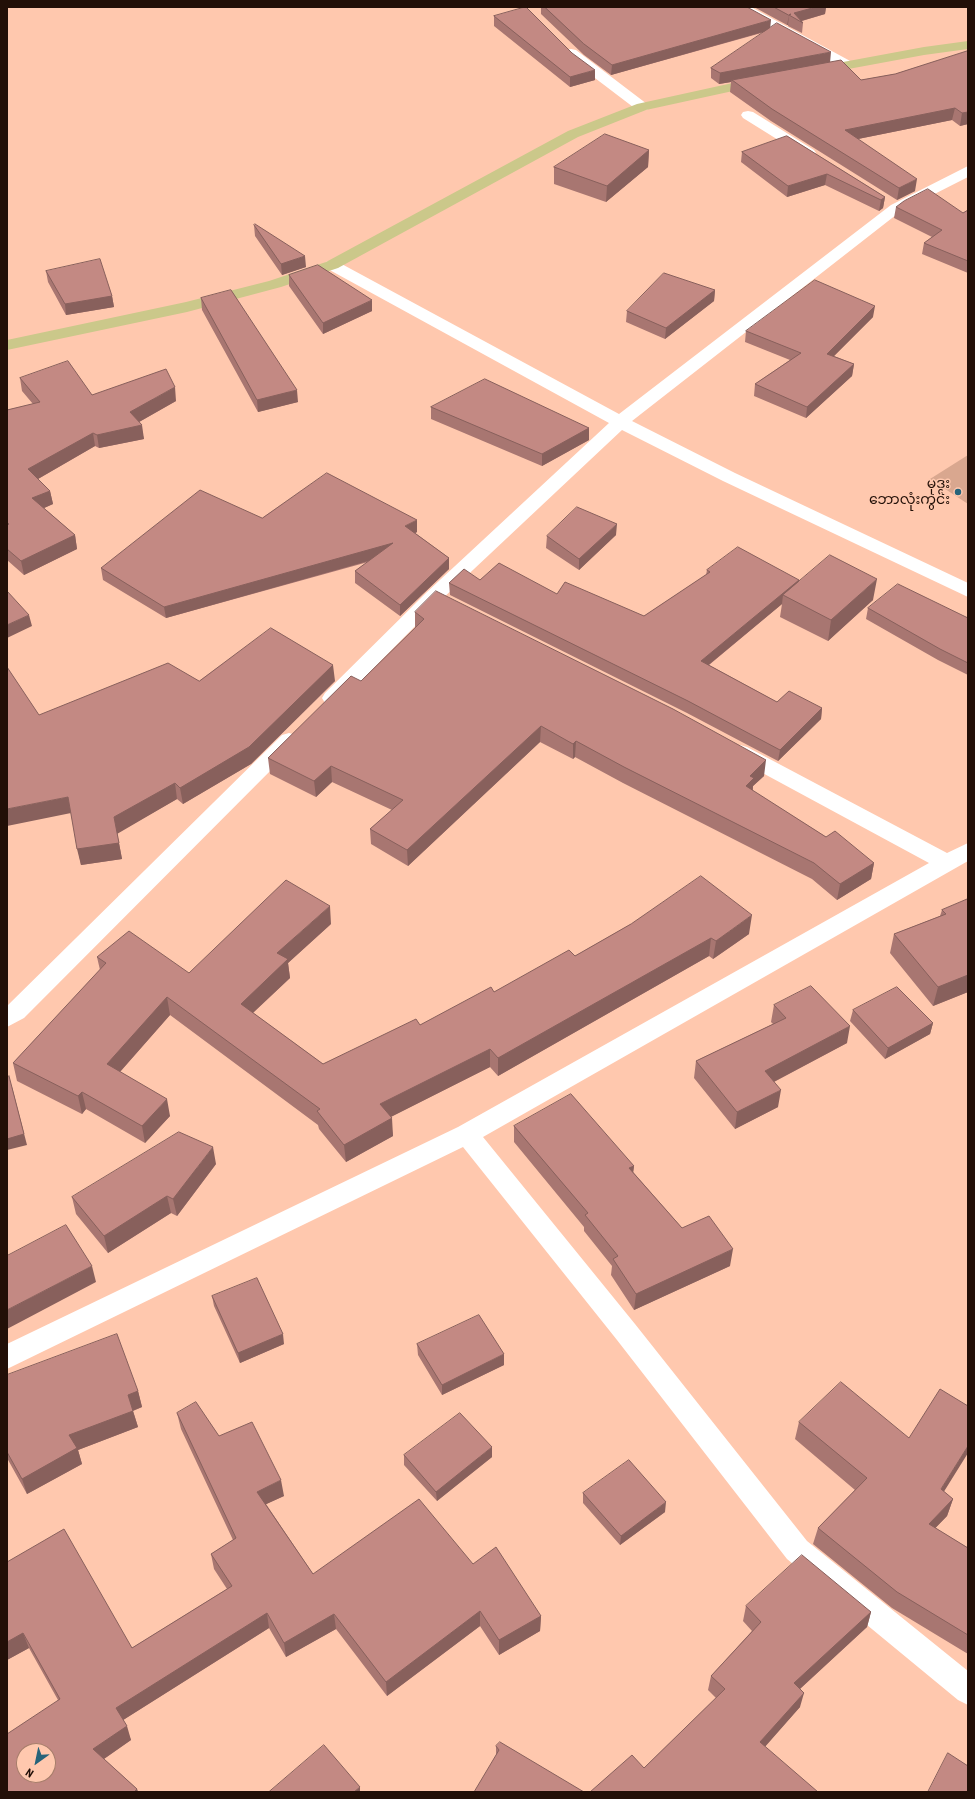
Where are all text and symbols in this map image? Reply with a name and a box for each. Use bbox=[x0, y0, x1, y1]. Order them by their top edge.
place label: မုဒူး ဘောလုံးကွင်း bbox=[869, 476, 950, 508]
marker: မုဒူး ဘောလုံးကွင်း bbox=[953, 487, 963, 497]
north arrow bbox=[16, 1743, 56, 1783]
text: N bbox=[23, 1765, 36, 1780]

